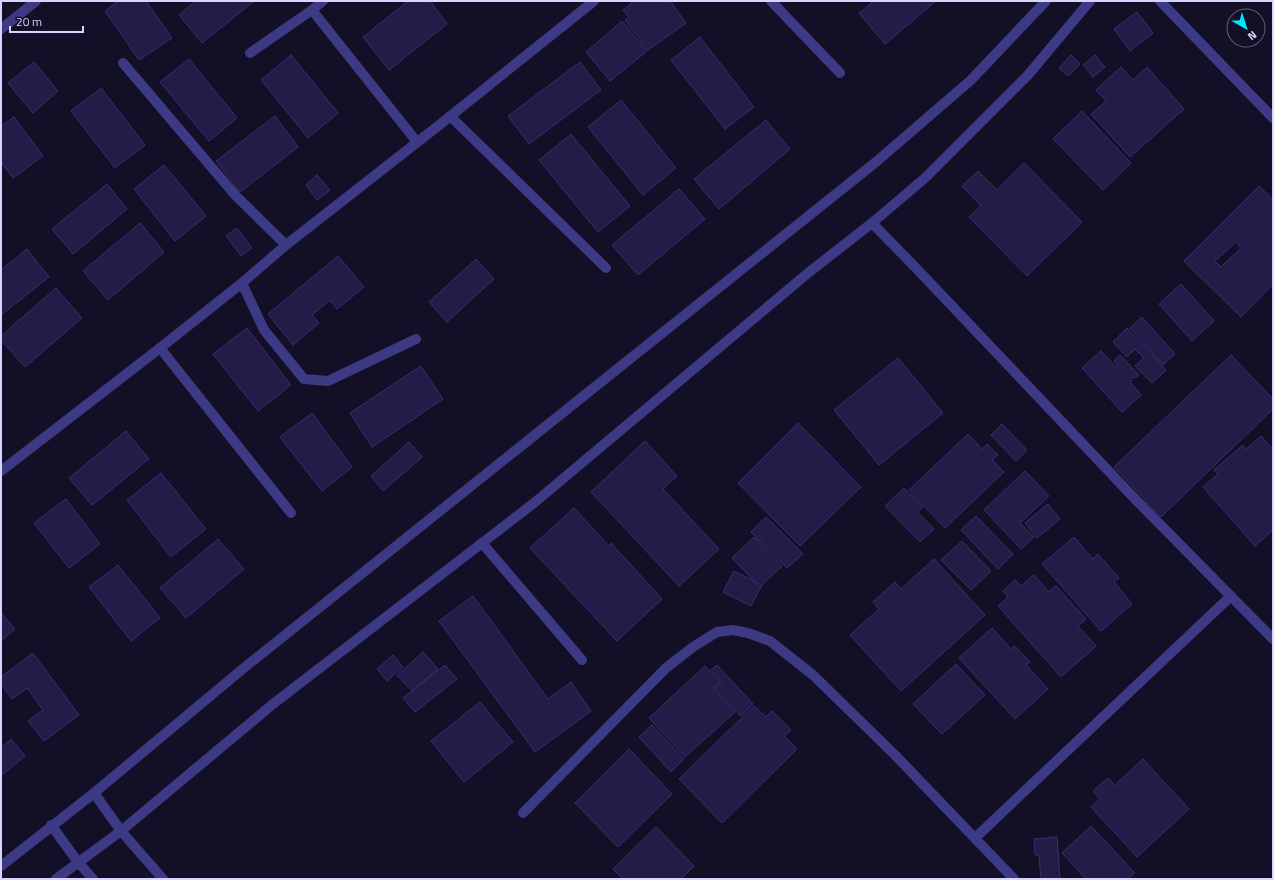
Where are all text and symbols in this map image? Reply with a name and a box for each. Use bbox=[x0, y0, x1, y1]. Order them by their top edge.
scale bar bbox=[10, 8, 83, 34]
north arrow bbox=[1226, 8, 1266, 48]
text: 20 m bbox=[16, 12, 42, 31]
text: N bbox=[1244, 27, 1260, 44]

